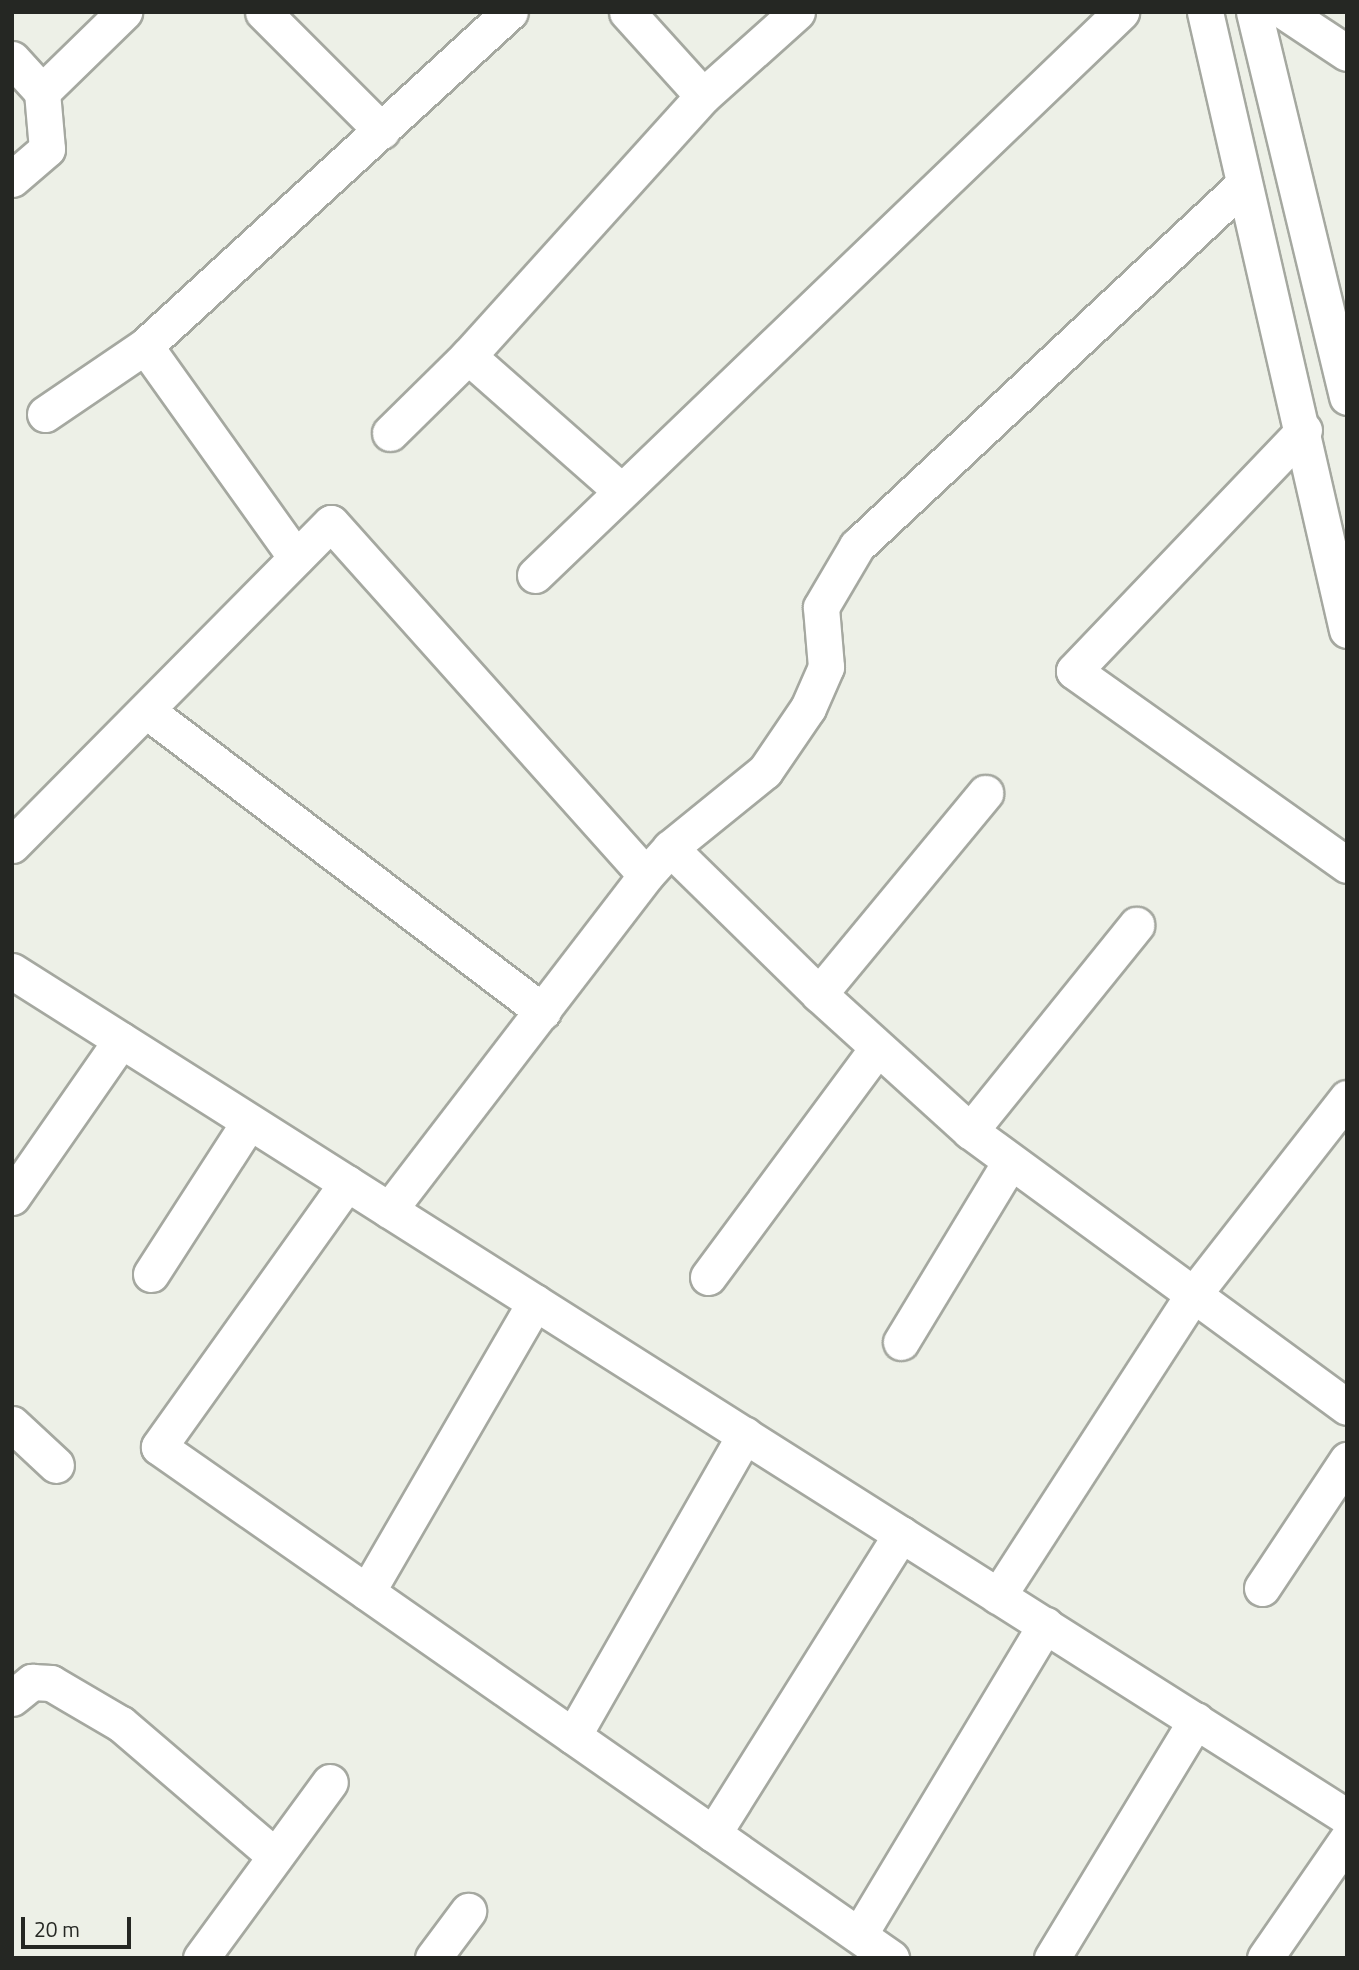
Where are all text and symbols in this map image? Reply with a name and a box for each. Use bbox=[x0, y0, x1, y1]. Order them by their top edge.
scale bar bbox=[24, 1904, 135, 1948]
text: 20 m bbox=[34, 1913, 80, 1945]

